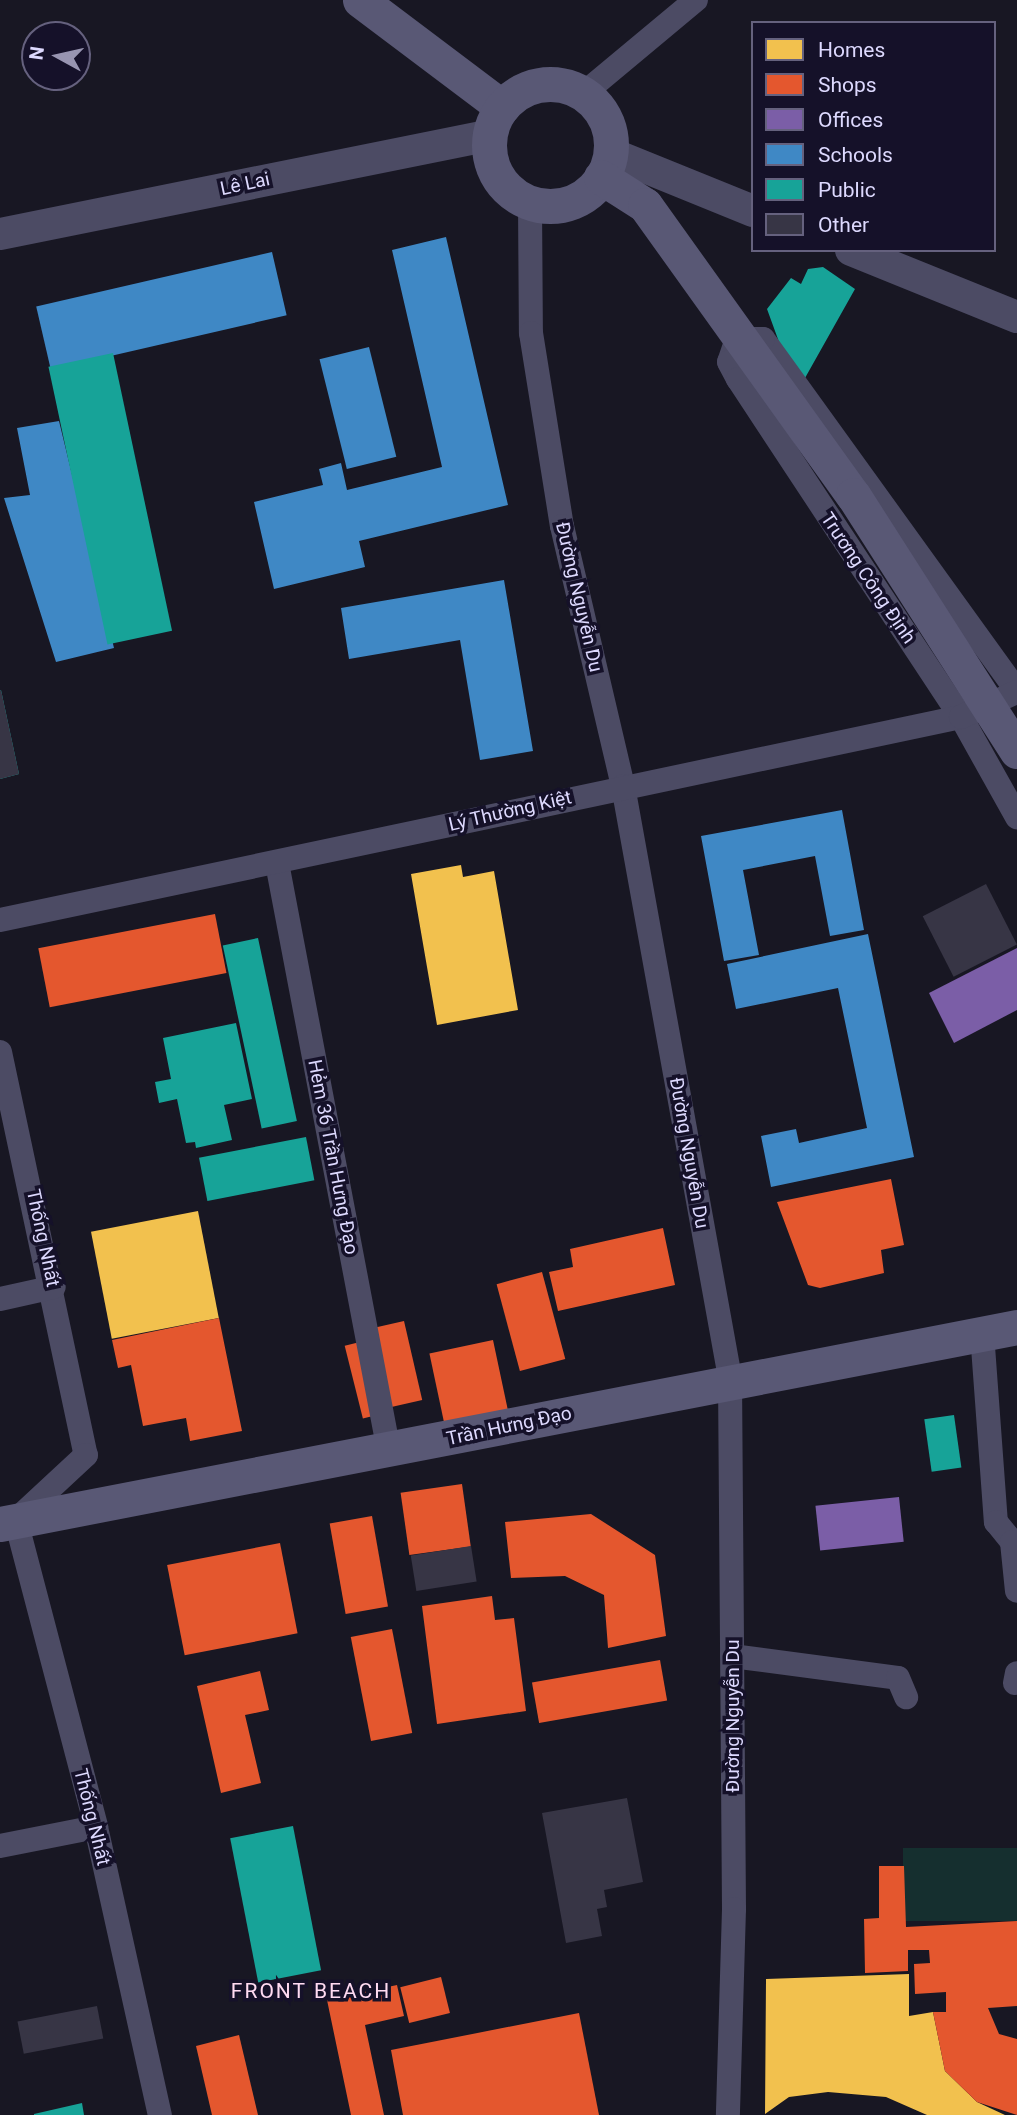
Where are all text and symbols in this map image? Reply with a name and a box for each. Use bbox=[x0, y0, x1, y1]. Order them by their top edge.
north arrow bbox=[21, 21, 91, 91]
legend bbox=[751, 21, 996, 252]
text: Homes bbox=[818, 38, 885, 62]
text: N bbox=[24, 45, 49, 62]
text: Shops bbox=[818, 73, 877, 97]
text: Offices bbox=[818, 108, 883, 132]
text: Schools bbox=[818, 143, 893, 167]
street label: Lê Lai bbox=[218, 168, 272, 200]
text: Public bbox=[818, 178, 876, 202]
text: Other bbox=[818, 213, 869, 237]
street label: Trương Công Định bbox=[816, 508, 920, 648]
street label: Đường Nguyễn Du bbox=[551, 520, 607, 674]
street label: Lý Thường Kiệt bbox=[446, 786, 574, 836]
street label: Hẻm 36 Trần Hưng Đạo bbox=[303, 1057, 363, 1257]
street label: Đường Nguyễn Du bbox=[664, 1076, 714, 1230]
street label: Thống Nhất bbox=[22, 1187, 64, 1289]
street label: Trần Hưng Đạo bbox=[444, 1402, 574, 1450]
street label: Đường Nguyễn Du bbox=[722, 1639, 744, 1793]
street label: Thống Nhất bbox=[69, 1766, 115, 1868]
district label: FRONT BEACH bbox=[232, 1978, 390, 2004]

